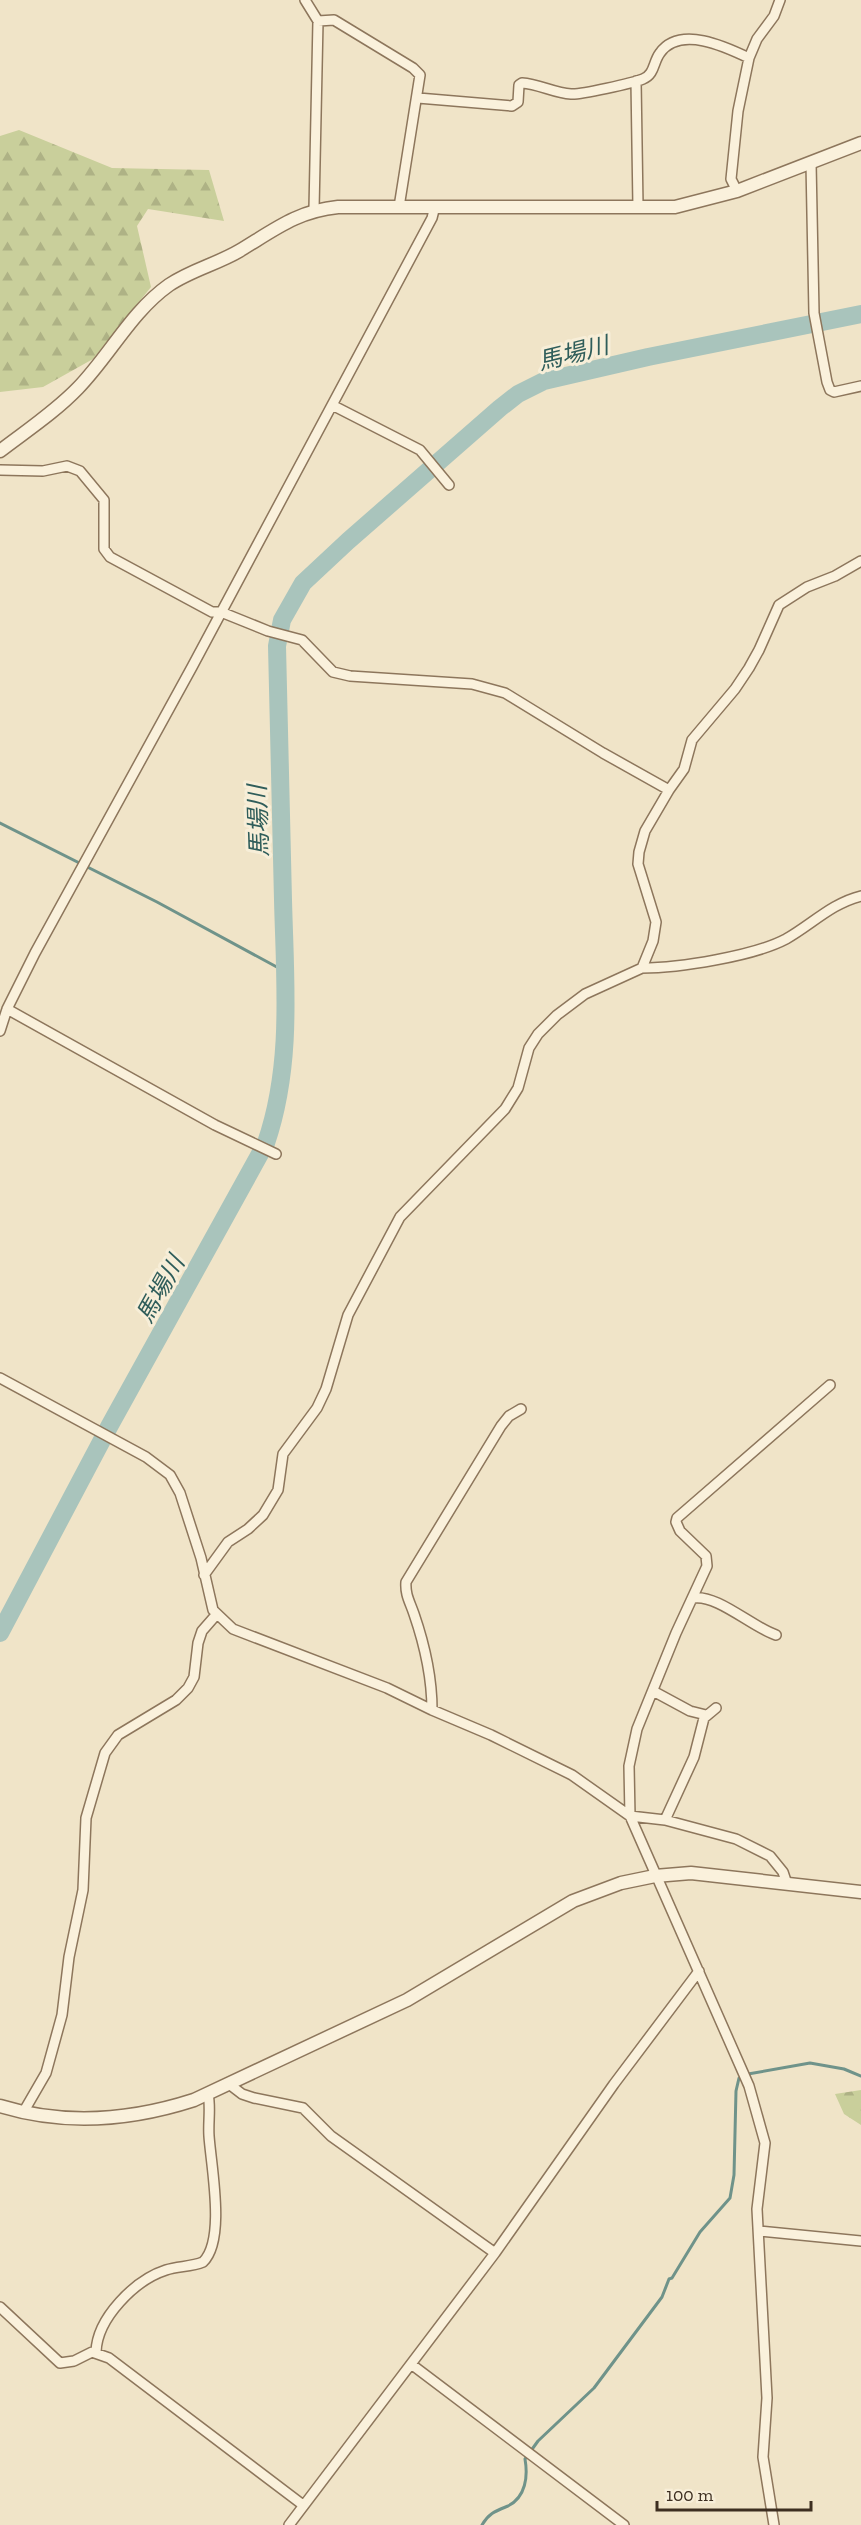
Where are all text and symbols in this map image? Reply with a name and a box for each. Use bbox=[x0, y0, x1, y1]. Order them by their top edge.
water label: 馬場川 bbox=[535, 329, 614, 376]
water label: 馬場川 bbox=[242, 782, 274, 857]
water label: 馬場川 bbox=[130, 1248, 192, 1328]
scale bar bbox=[657, 2474, 812, 2512]
text: 100 m bbox=[666, 2484, 714, 2506]

